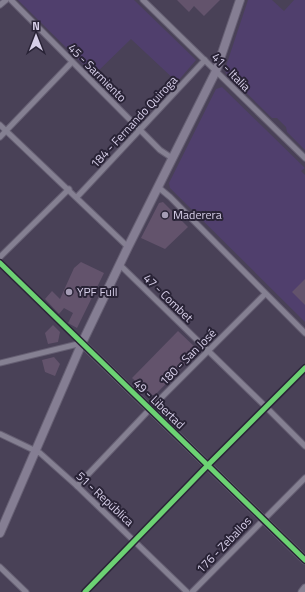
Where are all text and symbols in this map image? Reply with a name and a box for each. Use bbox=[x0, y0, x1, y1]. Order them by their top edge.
north arrow bbox=[16, 16, 56, 56]
text: N bbox=[32, 18, 40, 34]
street label: 45 - Sarmiento bbox=[64, 39, 131, 106]
street label: 41 - Italia bbox=[207, 48, 255, 96]
street label: 184 - Fernando Quiroga bbox=[86, 71, 182, 172]
place label: Maderera bbox=[173, 205, 222, 224]
marker: Maderera bbox=[160, 210, 170, 220]
street label: 47 - Combet bbox=[139, 269, 198, 327]
place label: YPF Full bbox=[77, 282, 118, 301]
marker: YPF Full bbox=[64, 287, 74, 297]
street label: 180 - San José bbox=[155, 324, 220, 389]
street label: 49 - Libertad bbox=[129, 374, 189, 433]
street label: 51 - República bbox=[72, 467, 139, 530]
street label: 176 - Zeballos bbox=[192, 512, 256, 577]

